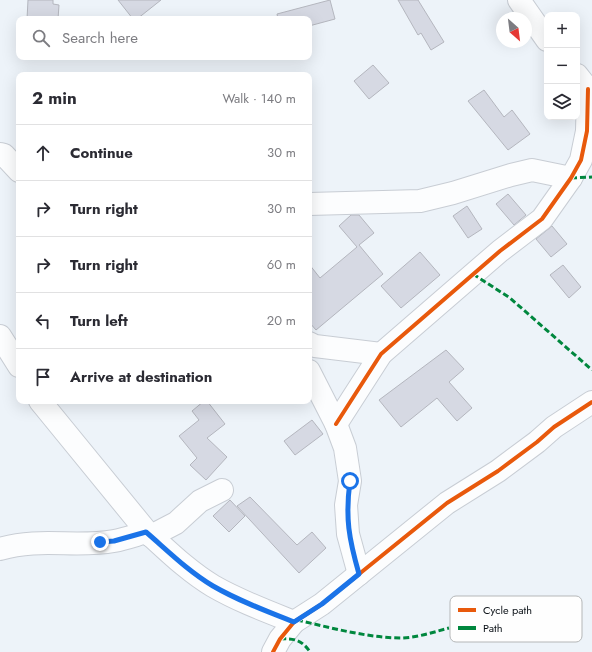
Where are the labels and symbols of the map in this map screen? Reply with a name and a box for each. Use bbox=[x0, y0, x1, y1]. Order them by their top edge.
north arrow bbox=[496, 12, 532, 48]
route start bbox=[341, 472, 359, 490]
route end bbox=[91, 533, 109, 551]
legend bbox=[450, 596, 582, 642]
text: Cycle path bbox=[483, 602, 532, 618]
text: Path bbox=[483, 620, 502, 636]

